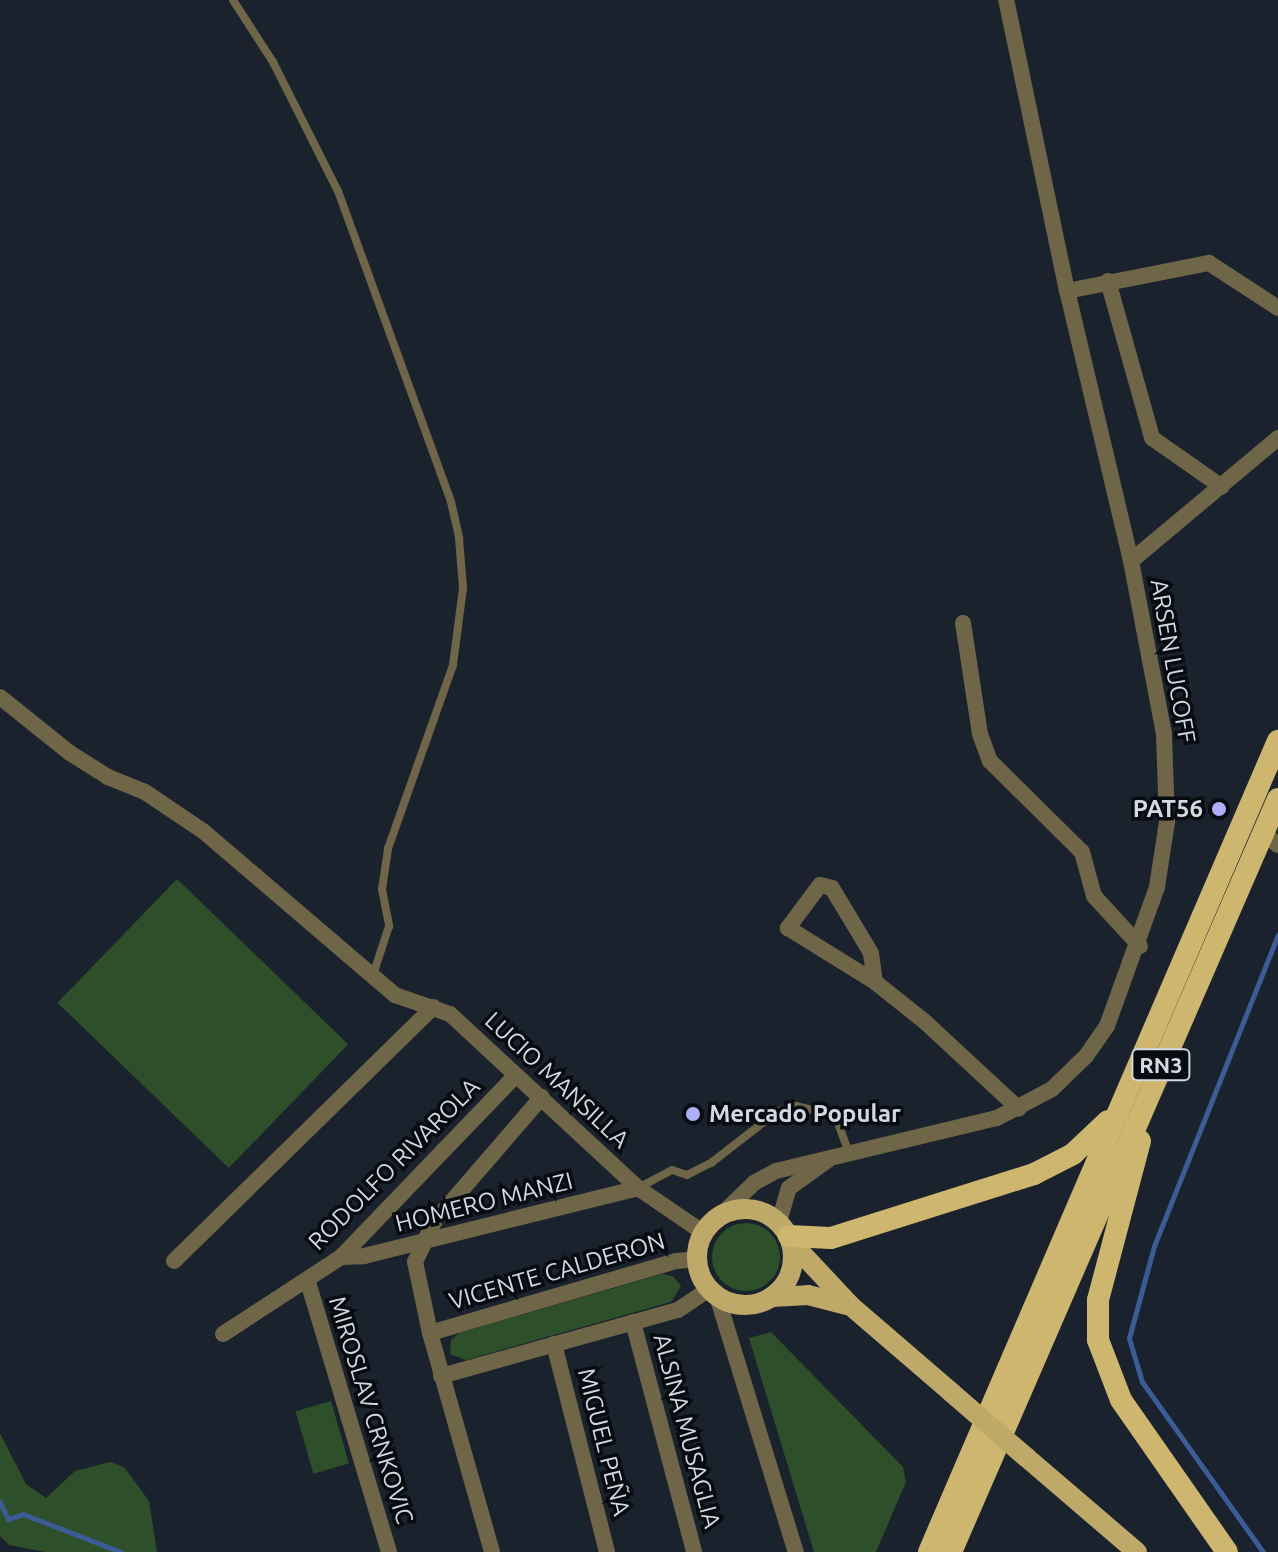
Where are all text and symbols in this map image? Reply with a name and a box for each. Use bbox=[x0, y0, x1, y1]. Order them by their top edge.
street label: ARSEN LUCOFF bbox=[1144, 577, 1202, 745]
place label: PAT56 bbox=[1133, 795, 1203, 823]
marker: PAT56 bbox=[1210, 800, 1228, 818]
street label: LUCIO MANSILLA bbox=[479, 1006, 635, 1154]
road number: RN3 bbox=[1131, 1047, 1191, 1083]
street label: RODOLFO RIVAROLA bbox=[302, 1072, 486, 1256]
place label: Mercado Popular bbox=[709, 1100, 901, 1128]
marker: Mercado Popular bbox=[684, 1105, 702, 1123]
street label: HOMERO MANZI bbox=[392, 1166, 576, 1238]
street label: VICENTE CALDERON bbox=[446, 1226, 668, 1316]
street label: MIROSLAV CRNKOVIC bbox=[323, 1293, 419, 1527]
street label: ALSINA MUSAGLIA bbox=[647, 1331, 727, 1531]
street label: MIGUEL PEÑA bbox=[572, 1365, 636, 1519]

